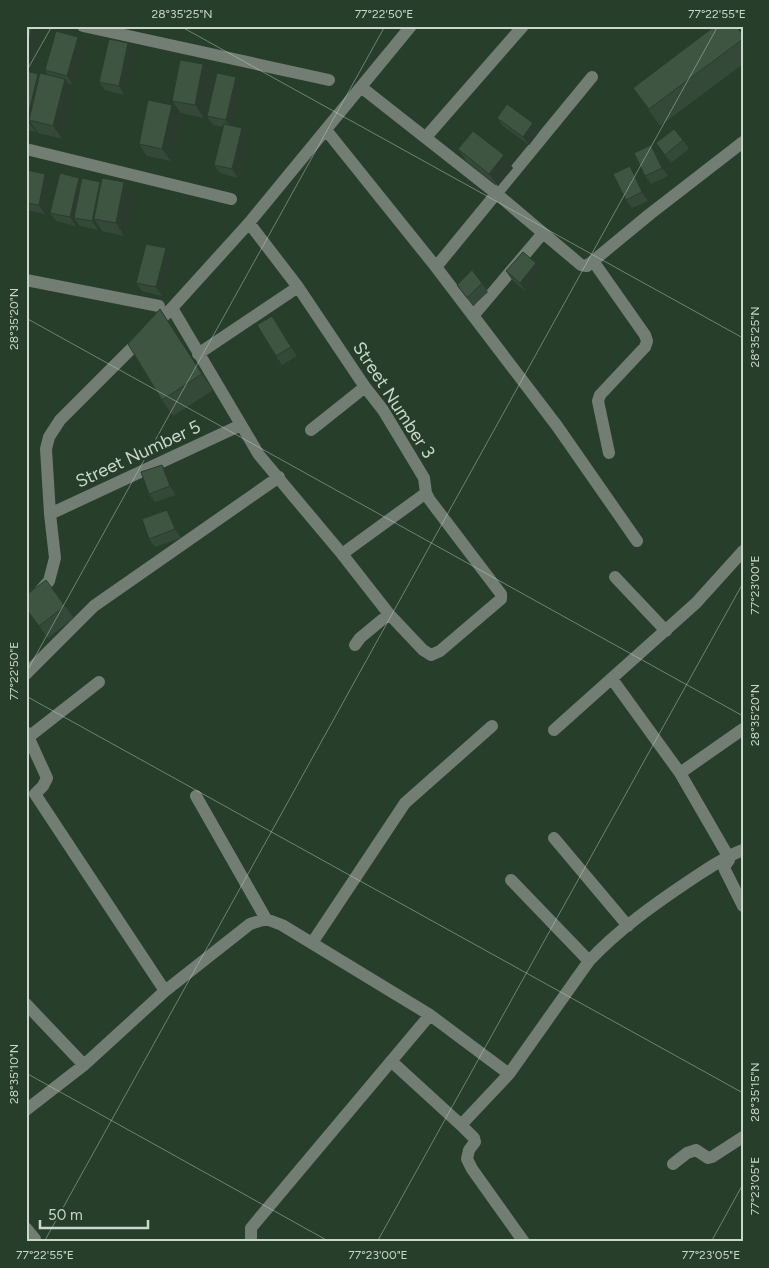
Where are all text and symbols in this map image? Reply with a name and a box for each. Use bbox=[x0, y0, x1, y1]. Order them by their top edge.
text: 28°35'25"N bbox=[151, 7, 213, 21]
text: 77°22'50"E bbox=[355, 7, 413, 21]
text: 77°22'55"E bbox=[688, 7, 746, 21]
text: 28°35'20"N bbox=[7, 288, 21, 350]
text: 28°35'25"N bbox=[748, 306, 762, 368]
street label: Street Number 3 bbox=[348, 337, 440, 463]
street label: Street Number 5 bbox=[72, 415, 204, 493]
text: 77°23'00"E bbox=[748, 555, 762, 615]
text: 77°22'50"E bbox=[7, 642, 21, 700]
text: 28°35'20"N bbox=[748, 684, 762, 746]
text: 28°35'10"N bbox=[7, 1044, 21, 1104]
text: 28°35'15"N bbox=[748, 1062, 762, 1122]
text: 77°23'05"E bbox=[748, 1157, 762, 1215]
scale bar bbox=[40, 1198, 148, 1230]
text: 50 m bbox=[48, 1206, 83, 1224]
text: 77°22'55"E bbox=[16, 1248, 74, 1262]
text: 77°23'00"E bbox=[348, 1248, 408, 1262]
text: 77°23'05"E bbox=[682, 1248, 740, 1262]

